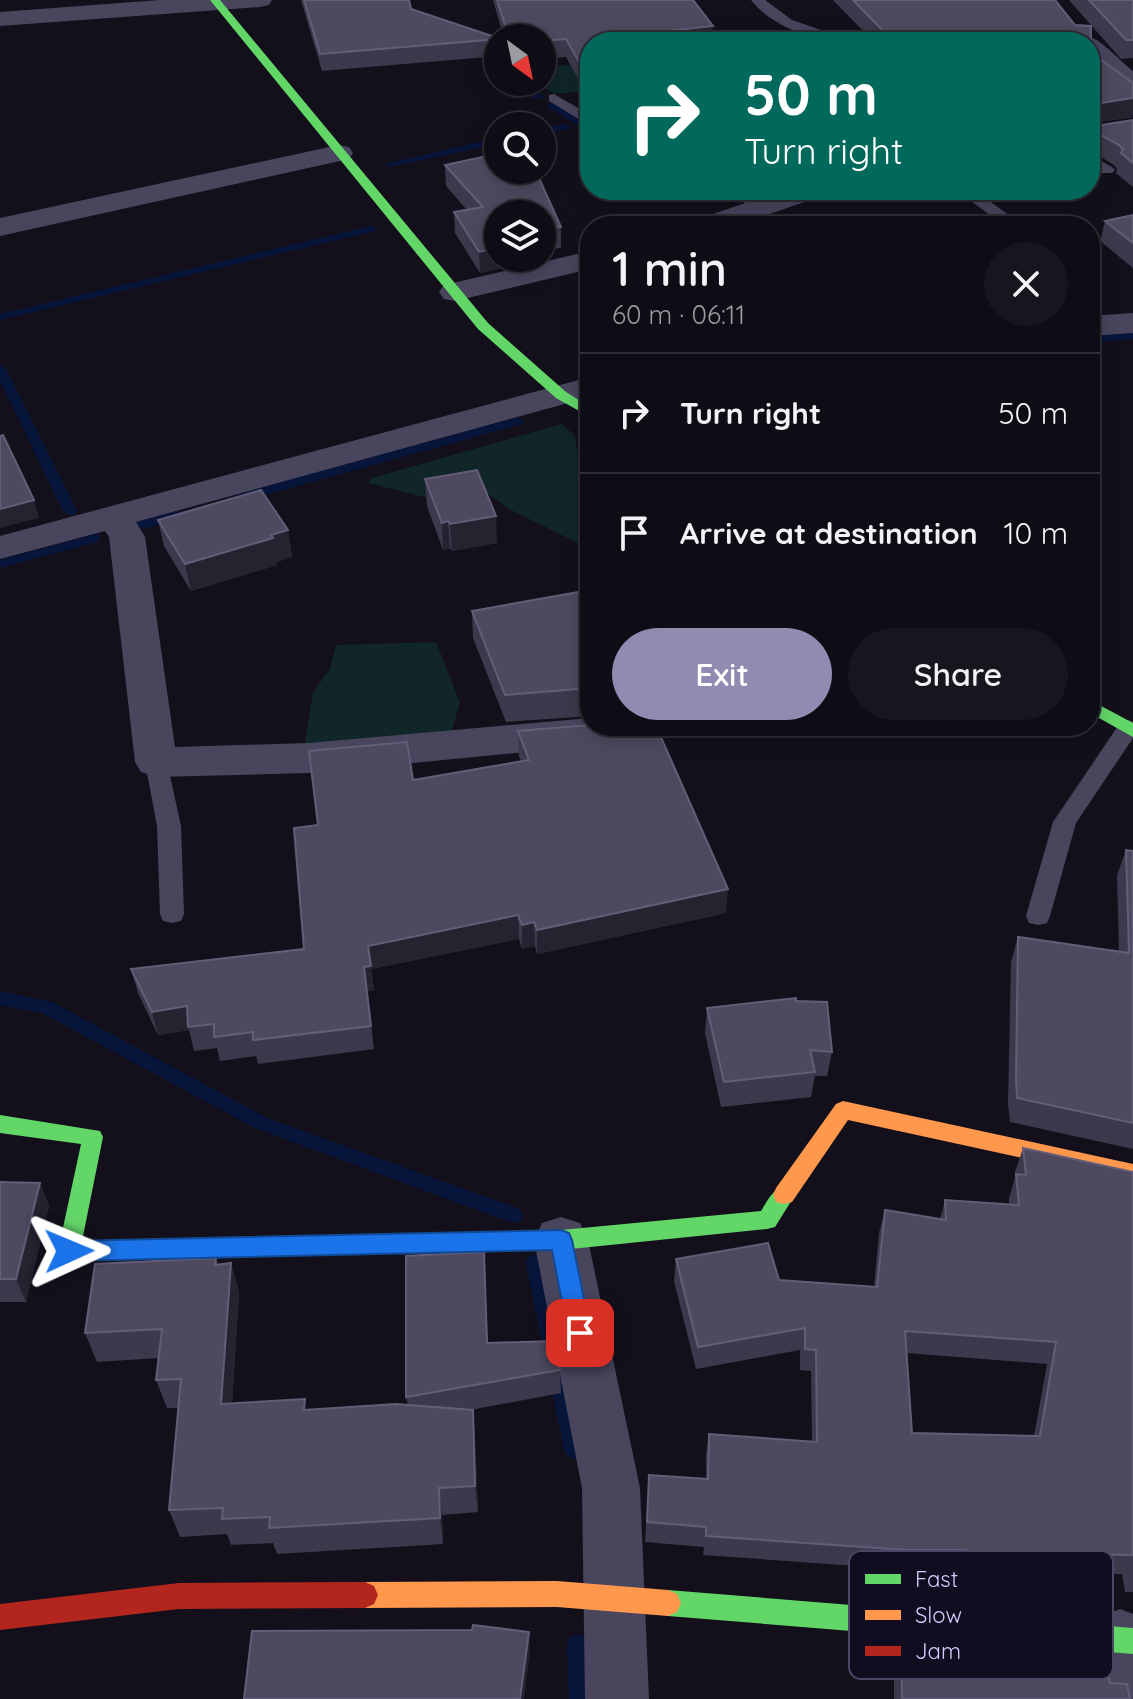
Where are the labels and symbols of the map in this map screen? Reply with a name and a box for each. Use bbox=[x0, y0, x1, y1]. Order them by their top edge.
north arrow bbox=[484, 24, 556, 96]
position arrow bbox=[27, 1209, 111, 1293]
pin bbox=[546, 1299, 614, 1367]
legend bbox=[849, 1551, 1113, 1679]
text: Fast bbox=[915, 1565, 958, 1593]
text: Slow bbox=[915, 1601, 962, 1629]
text: Jam bbox=[915, 1637, 961, 1665]

